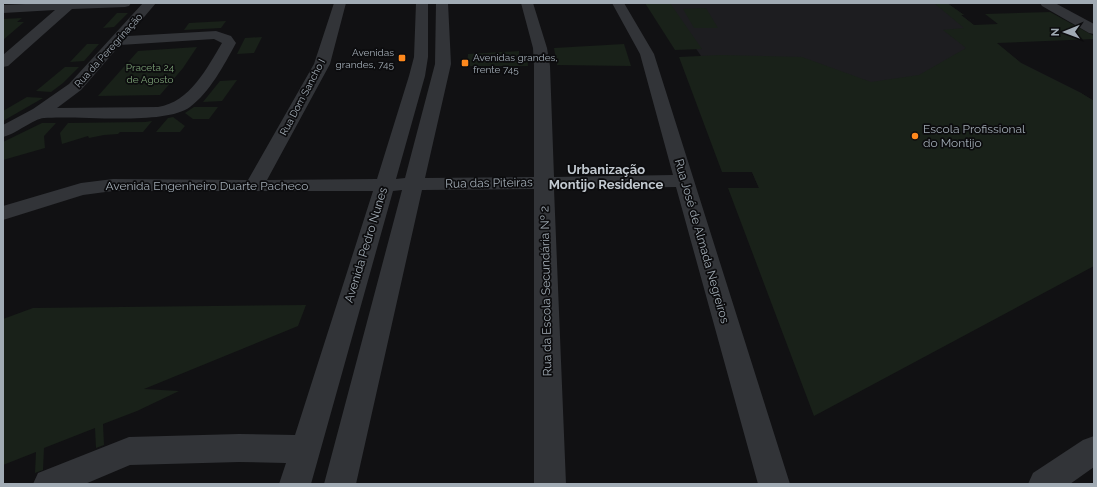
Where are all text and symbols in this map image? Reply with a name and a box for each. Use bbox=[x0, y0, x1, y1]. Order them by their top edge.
street label: Rua da Peregrinação bbox=[72, 11, 145, 90]
north arrow bbox=[1045, 12, 1085, 52]
text: N bbox=[1049, 28, 1062, 36]
place label: Avenidas grandes, 745 bbox=[336, 47, 395, 70]
place label: Avenidas grandes, frente 745 bbox=[473, 52, 558, 75]
marker: Avenidas grandes, 745 bbox=[397, 53, 407, 63]
street label: Rua Dom Sancho I bbox=[278, 57, 327, 137]
marker: Avenidas grandes, frente 745 bbox=[460, 58, 470, 68]
park label: Praceta 24 de Agosto bbox=[126, 62, 175, 85]
place label: Escola Profissional do Montijo bbox=[923, 122, 1026, 150]
marker: Escola Profissional do Montijo bbox=[910, 131, 920, 141]
street label: Rua José de Almada Negreiros bbox=[672, 157, 732, 325]
district label: Urbanização Montijo Residence bbox=[549, 162, 663, 192]
street label: Rua das Piteiras bbox=[445, 175, 533, 191]
street label: Avenida Engenheiro Duarte Pacheco bbox=[106, 179, 308, 193]
street label: Avenida Pedro Nunes bbox=[342, 185, 390, 304]
street label: Rua da Escola Secundária Nº 2 bbox=[538, 206, 554, 376]

